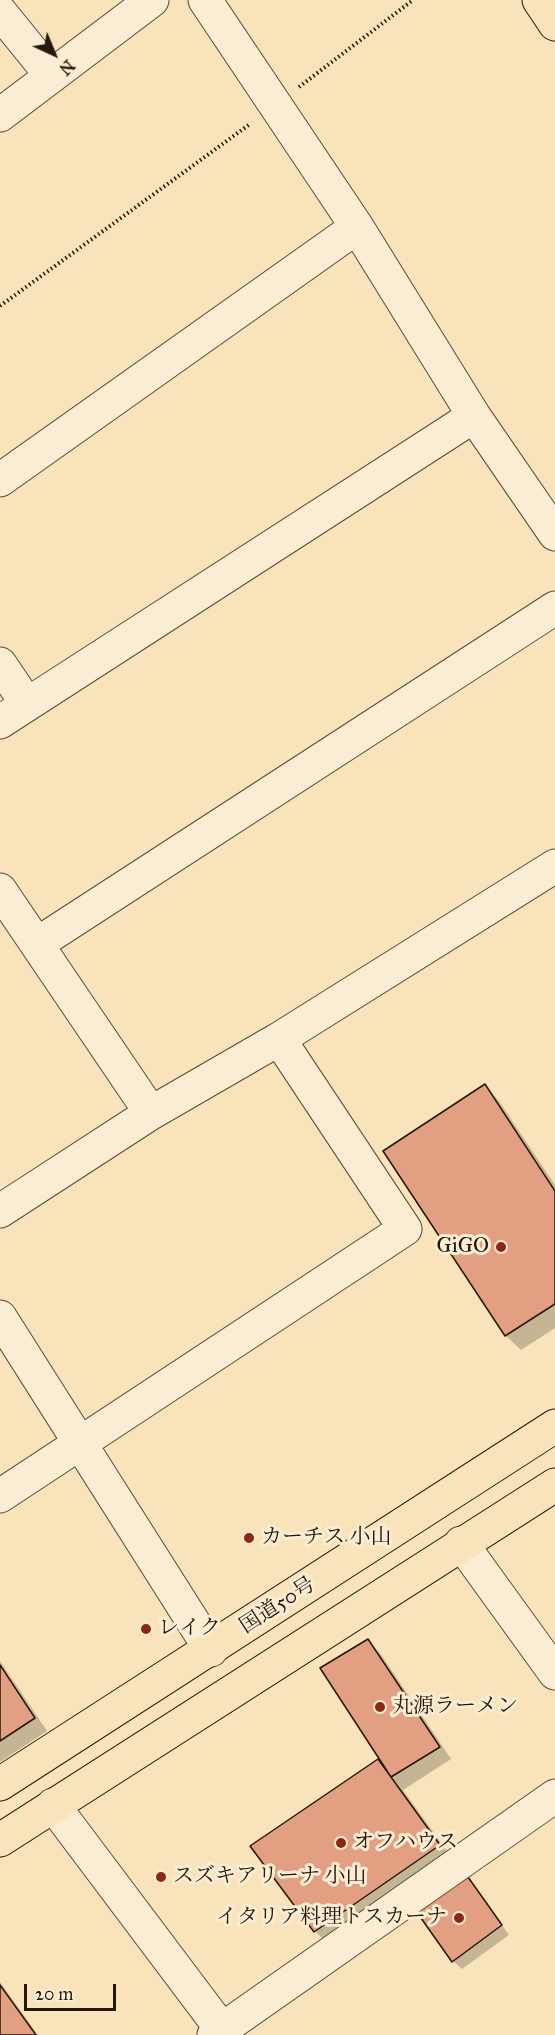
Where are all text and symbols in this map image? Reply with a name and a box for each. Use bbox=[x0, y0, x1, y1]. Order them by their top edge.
north arrow bbox=[24, 24, 84, 84]
text: N bbox=[55, 56, 78, 79]
place label: GiGO bbox=[437, 1234, 489, 1260]
marker: GiGO bbox=[494, 1240, 508, 1254]
place label: カーチス 小山 bbox=[261, 1525, 392, 1551]
marker: カーチス 小山 bbox=[242, 1531, 256, 1545]
street label: 国道50号 bbox=[236, 1572, 320, 1640]
place label: レイク bbox=[158, 1616, 221, 1642]
marker: レイク bbox=[139, 1622, 153, 1636]
place label: 丸源ラーメン bbox=[392, 1694, 518, 1720]
marker: 丸源ラーメン bbox=[373, 1700, 387, 1714]
place label: オフハウス bbox=[353, 1830, 458, 1856]
marker: オフハウス bbox=[334, 1836, 348, 1850]
place label: スズキアリーナ 小山 bbox=[173, 1864, 367, 1890]
marker: スズキアリーナ 小山 bbox=[154, 1870, 168, 1884]
place label: イタリア料理トスカーナ bbox=[216, 1905, 447, 1931]
marker: イタリア料理トスカーナ bbox=[452, 1911, 466, 1925]
scale bar bbox=[27, 1972, 118, 2010]
text: 20 m bbox=[35, 1983, 73, 2005]

